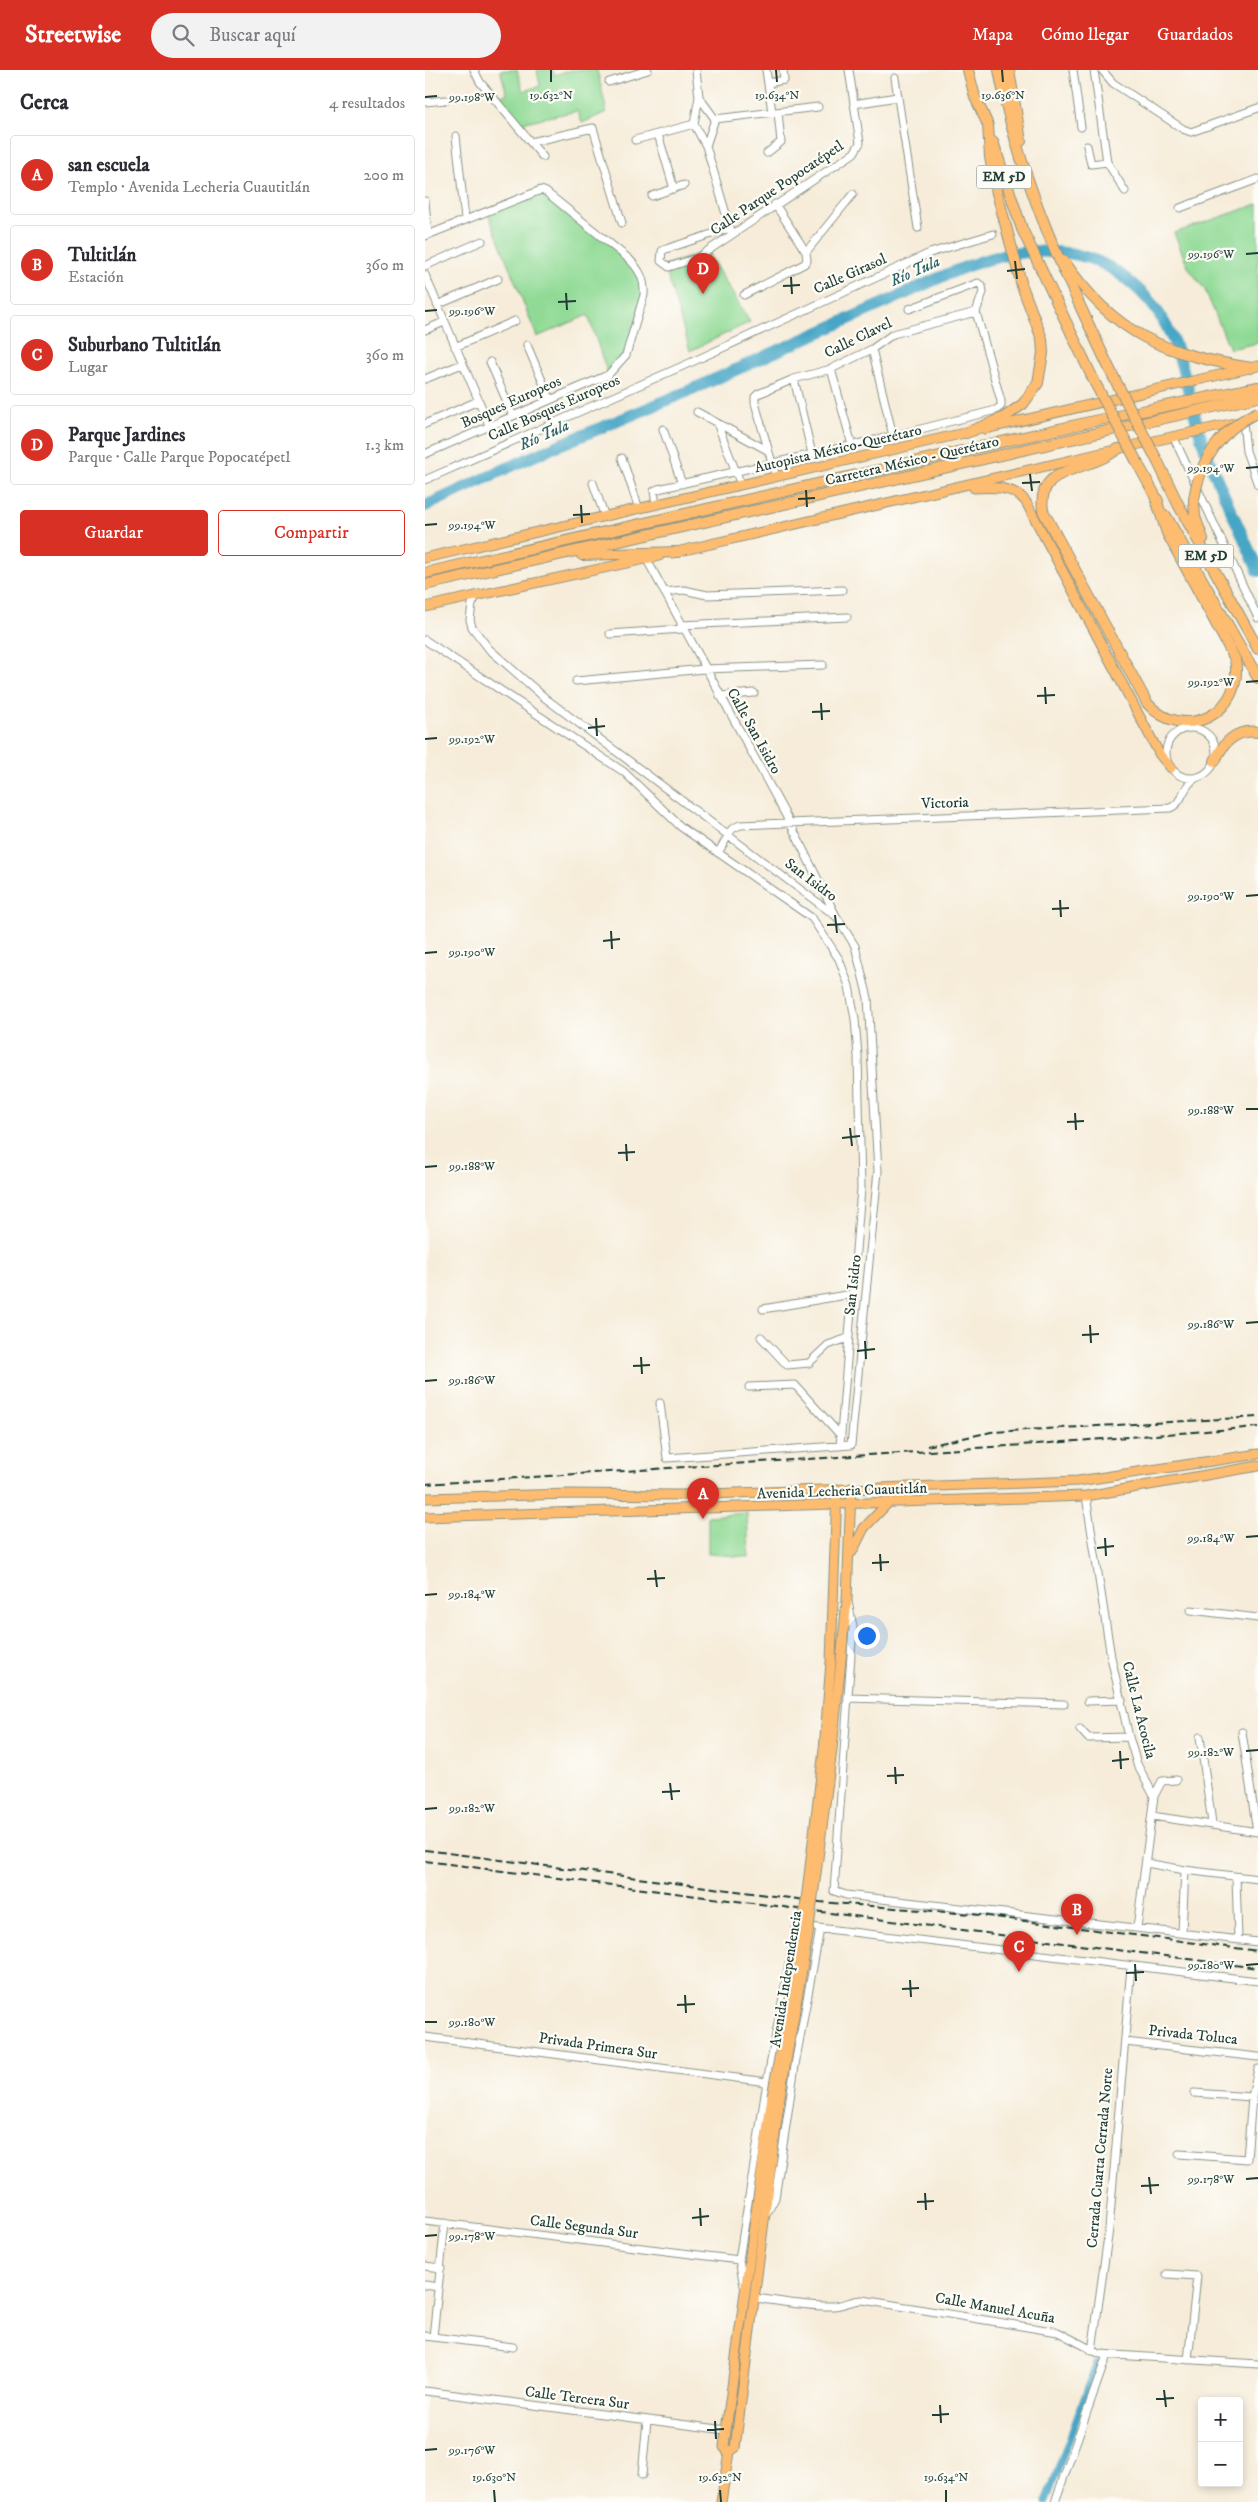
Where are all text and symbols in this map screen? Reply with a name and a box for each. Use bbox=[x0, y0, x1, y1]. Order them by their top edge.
search box bbox=[151, 13, 501, 58]
text: Streetwise bbox=[25, 20, 121, 50]
icon: search bbox=[169, 21, 197, 49]
text: Buscar aquí bbox=[209, 24, 296, 47]
text: Mapa bbox=[972, 24, 1013, 46]
text: Cómo llegar bbox=[1041, 24, 1129, 46]
text: Guardados bbox=[1157, 24, 1233, 46]
text: 19.632°N bbox=[529, 88, 573, 103]
text: 19.634°N bbox=[755, 88, 799, 103]
text: 19.636°N bbox=[981, 88, 1025, 103]
text: Cerca bbox=[20, 90, 68, 116]
text: 99.198°W bbox=[448, 90, 496, 105]
text: 4 resultados bbox=[329, 93, 405, 113]
street label: Calle Parque Popocatépetl bbox=[707, 136, 848, 240]
text: san escuela bbox=[68, 154, 150, 177]
text: A bbox=[32, 165, 42, 185]
text: 200 m bbox=[363, 165, 404, 185]
road number: EM 5D bbox=[977, 165, 1031, 188]
text: Templo · Avenida Lecheria Cuautitlán bbox=[68, 177, 310, 197]
text: Tultitlán bbox=[68, 244, 137, 267]
text: 99.196°W bbox=[1187, 247, 1235, 262]
street label: Calle Girasol bbox=[811, 249, 890, 299]
water label: Río Tula bbox=[886, 251, 943, 291]
pin: D bbox=[687, 253, 719, 294]
text: B bbox=[32, 255, 42, 275]
text: 360 m bbox=[366, 255, 404, 275]
text: Estación bbox=[68, 267, 124, 287]
text: 99.196°W bbox=[448, 304, 496, 319]
street label: Calle Clavel bbox=[821, 313, 895, 362]
text: Suburbano Tultitlán bbox=[68, 334, 221, 357]
text: C bbox=[32, 345, 42, 365]
text: 360 m bbox=[366, 345, 404, 365]
text: Lugar bbox=[68, 357, 108, 377]
street label: Calle Bosques Europeos bbox=[485, 370, 623, 446]
street label: Bosques Europeos bbox=[458, 371, 564, 433]
water label: Río Tula bbox=[515, 415, 572, 455]
street label: Autopista México-Querétaro bbox=[753, 421, 923, 477]
text: Parque Jardines bbox=[68, 424, 185, 447]
street label: Carretera México - Querétaro bbox=[823, 432, 1001, 490]
text: D bbox=[31, 435, 43, 455]
text: 1.3 km bbox=[365, 435, 404, 455]
text: Parque · Calle Parque Popocatépetl bbox=[68, 447, 290, 467]
text: 99.194°W bbox=[1187, 461, 1235, 476]
button: Guardar bbox=[20, 510, 208, 556]
button: Compartir bbox=[218, 510, 405, 556]
text: 99.194°W bbox=[448, 518, 496, 533]
road number: EM 5D bbox=[1179, 544, 1233, 568]
text: 99.192°W bbox=[1187, 675, 1235, 690]
street label: Calle San Isidro bbox=[723, 685, 785, 777]
text: 99.192°W bbox=[448, 732, 496, 747]
street label: Victoria bbox=[920, 793, 970, 813]
street label: San Isidro bbox=[781, 854, 841, 906]
text: 99.190°W bbox=[1187, 889, 1235, 904]
text: 99.190°W bbox=[448, 945, 496, 960]
text: 99.188°W bbox=[1187, 1103, 1235, 1118]
text: 99.188°W bbox=[448, 1159, 496, 1174]
street label: San Isidro bbox=[840, 1254, 866, 1316]
text: 99.186°W bbox=[1187, 1317, 1235, 1332]
text: 99.186°W bbox=[448, 1373, 496, 1388]
pin: A bbox=[687, 1478, 719, 1519]
street label: Avenida Lecheria Cuautitlán bbox=[757, 1479, 928, 1503]
text: 99.184°W bbox=[1187, 1531, 1235, 1546]
text: 99.184°W bbox=[448, 1587, 496, 1602]
your location bbox=[854, 1623, 880, 1649]
street label: Calle La Acocila bbox=[1118, 1659, 1160, 1761]
text: 99.182°W bbox=[1187, 1745, 1235, 1760]
text: 99.182°W bbox=[448, 1801, 496, 1816]
pin: B bbox=[1061, 1894, 1093, 1935]
street label: Avenida Independencia bbox=[766, 1909, 806, 2049]
pin: C bbox=[1003, 1931, 1035, 1972]
text: 99.180°W bbox=[1187, 1958, 1235, 1973]
text: 99.180°W bbox=[448, 2015, 496, 2030]
street label: Privada Toluca bbox=[1147, 2021, 1239, 2049]
street label: Privada Primera Sur bbox=[537, 2028, 659, 2064]
street label: Cerrada Cuarta Cerrada Norte bbox=[1083, 2067, 1117, 2249]
text: 99.178°W bbox=[1187, 2172, 1235, 2187]
street label: Calle Segunda Sur bbox=[529, 2211, 640, 2243]
text: 99.178°W bbox=[448, 2229, 496, 2244]
street label: Calle Manuel Acuña bbox=[934, 2288, 1057, 2328]
street label: Calle Tercera Sur bbox=[524, 2382, 631, 2414]
map controls bbox=[1198, 2397, 1243, 2487]
button: + bbox=[1198, 2397, 1243, 2442]
button: − bbox=[1198, 2442, 1243, 2487]
text: 99.176°W bbox=[448, 2443, 496, 2458]
text: 19.630°N bbox=[472, 2470, 516, 2485]
text: 19.632°N bbox=[698, 2470, 742, 2485]
text: 19.634°N bbox=[924, 2470, 968, 2485]

